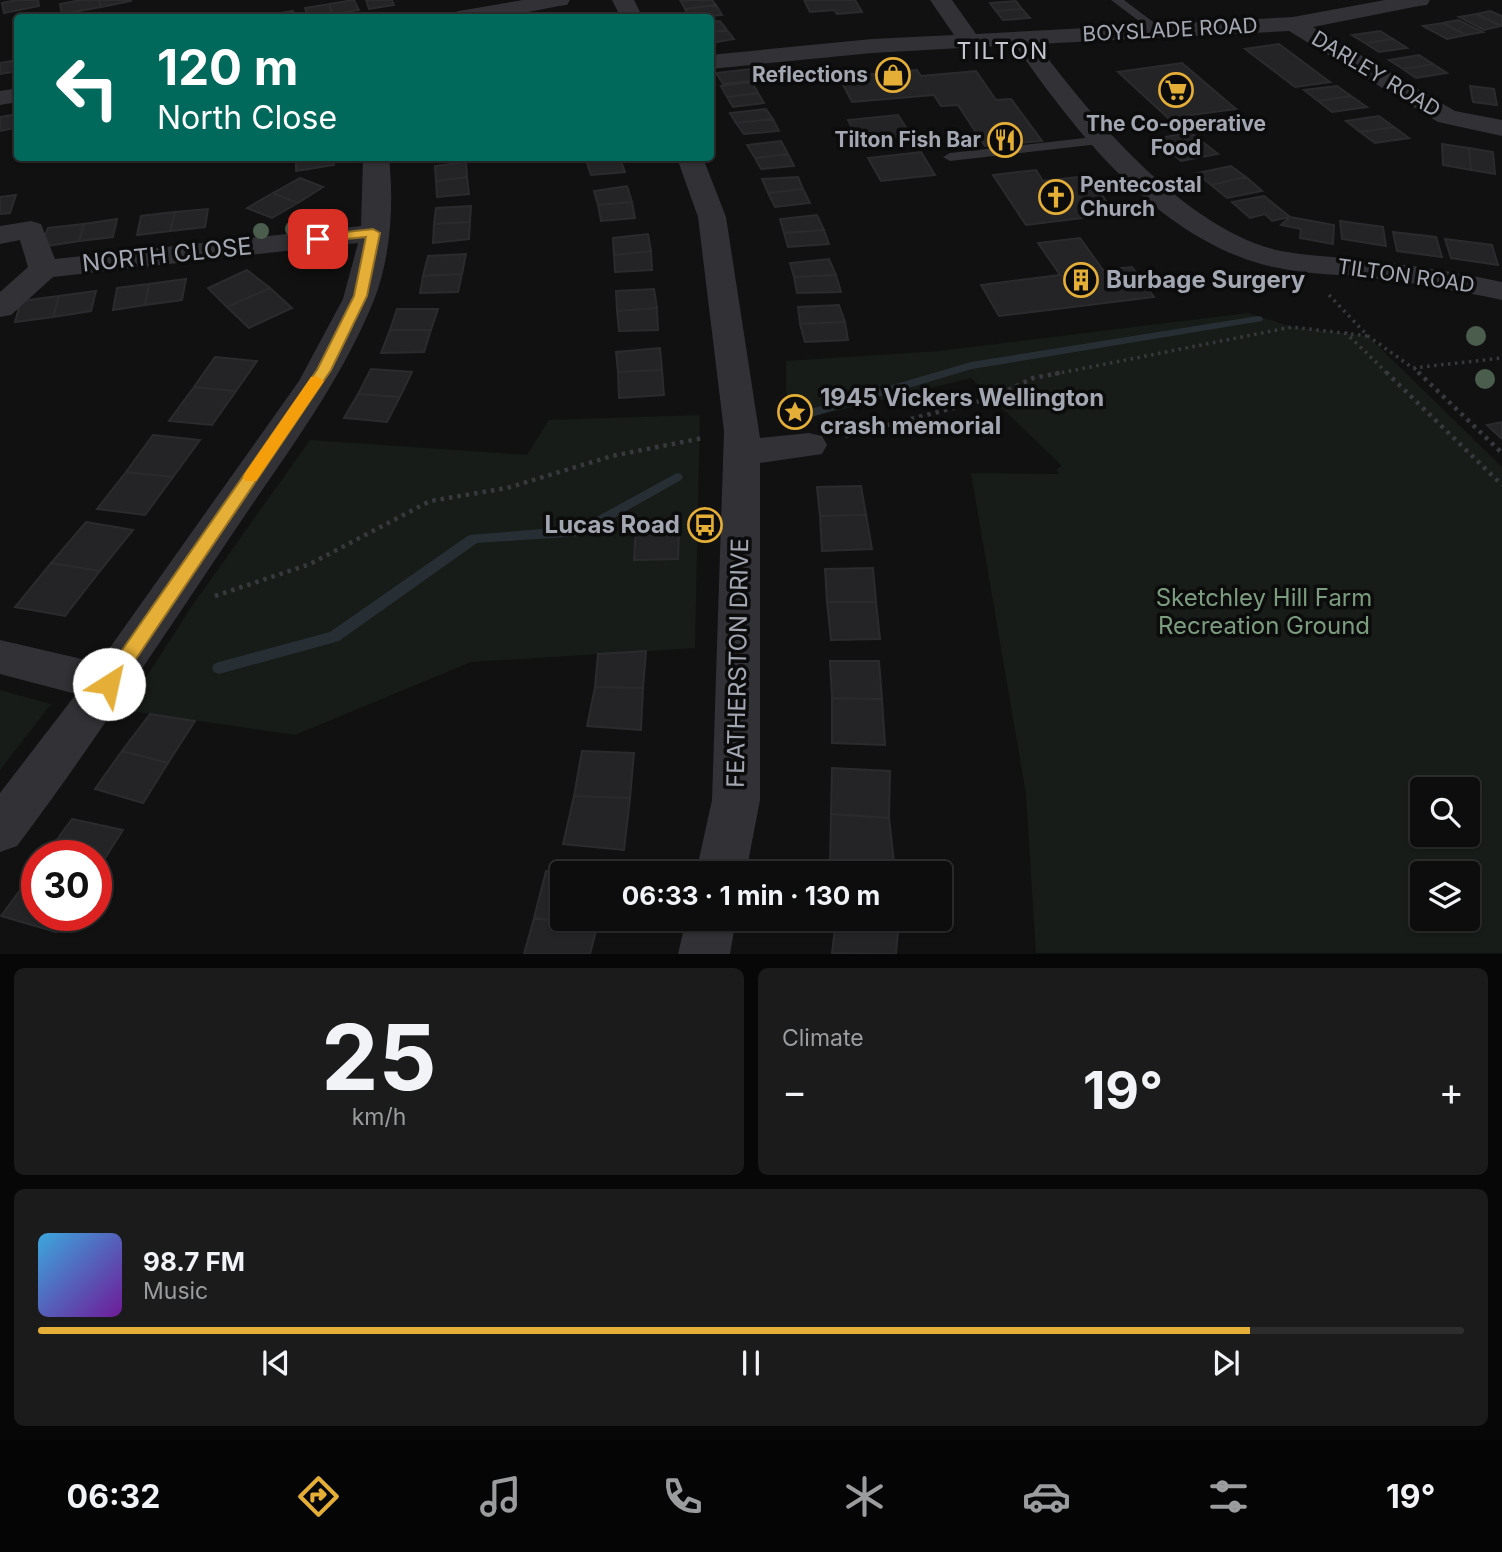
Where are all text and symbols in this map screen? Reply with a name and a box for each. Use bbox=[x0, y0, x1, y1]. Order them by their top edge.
street label: BOYSLADE ROAD bbox=[1082, 12, 1258, 47]
street label: DARLEY ROAD bbox=[1307, 25, 1445, 122]
district label: TILTON bbox=[957, 37, 1049, 65]
text: 120 m bbox=[157, 38, 298, 97]
icon: left bbox=[42, 42, 133, 133]
shop icon: Reflections bbox=[874, 56, 912, 94]
place label: Reflections bbox=[752, 62, 868, 87]
supermarket icon: The Co-operative Food bbox=[1157, 71, 1195, 109]
text: North Close bbox=[157, 98, 337, 137]
place label: The Co-operative Food bbox=[1086, 111, 1266, 160]
restaurant icon: Tilton Fish Bar bbox=[986, 121, 1024, 159]
place label: Tilton Fish Bar bbox=[834, 127, 981, 152]
place label: Pentecostal Church bbox=[1080, 172, 1202, 221]
church icon: Pentecostal Church bbox=[1037, 178, 1075, 216]
pin bbox=[288, 209, 348, 269]
icon: arrive bbox=[299, 220, 337, 258]
street label: NORTH CLOSE bbox=[81, 231, 253, 278]
street label: TILTON ROAD bbox=[1336, 254, 1476, 298]
building icon: Burbage Surgery bbox=[1062, 261, 1100, 299]
place label: Burbage Surgery bbox=[1106, 265, 1306, 294]
place label: 1945 Vickers Wellington crash memorial bbox=[820, 383, 1104, 440]
place icon: 1945 Vickers Wellington crash memorial bbox=[776, 393, 814, 431]
bus stop icon: Lucas Road bbox=[686, 506, 724, 544]
place label: Lucas Road bbox=[545, 510, 680, 539]
street label: FEATHERSTON DRIVE bbox=[721, 538, 754, 788]
park label: Sketchley Hill Farm Recreation Ground bbox=[1156, 583, 1372, 640]
position arrow bbox=[72, 647, 146, 721]
map controls bbox=[1410, 777, 1480, 931]
button: search bbox=[1410, 777, 1480, 847]
speed limit sign: 30 bbox=[21, 840, 112, 931]
button: layers bbox=[1410, 861, 1480, 931]
text: 06:33 · 1 min · 130 m bbox=[622, 880, 880, 911]
text: 25 bbox=[321, 1002, 437, 1112]
text: Climate bbox=[782, 1024, 864, 1052]
text: 19° bbox=[1083, 1059, 1163, 1122]
text: − bbox=[782, 1068, 807, 1114]
text: + bbox=[1439, 1068, 1464, 1114]
text: km/h bbox=[352, 1103, 406, 1131]
text: 98.7 FM bbox=[143, 1246, 245, 1277]
text: Music bbox=[143, 1277, 208, 1305]
icon: previous bbox=[257, 1344, 295, 1382]
icon: pause bbox=[732, 1344, 770, 1382]
icon: next bbox=[1207, 1344, 1245, 1382]
icon: directions bbox=[294, 1472, 343, 1521]
icon: music bbox=[476, 1472, 525, 1521]
icon: phone bbox=[658, 1472, 707, 1521]
icon: climate bbox=[840, 1472, 889, 1521]
icon: car bbox=[1022, 1472, 1071, 1521]
icon: filters bbox=[1204, 1472, 1253, 1521]
text: 06:32 bbox=[67, 1477, 160, 1516]
text: 19° bbox=[1386, 1477, 1435, 1516]

